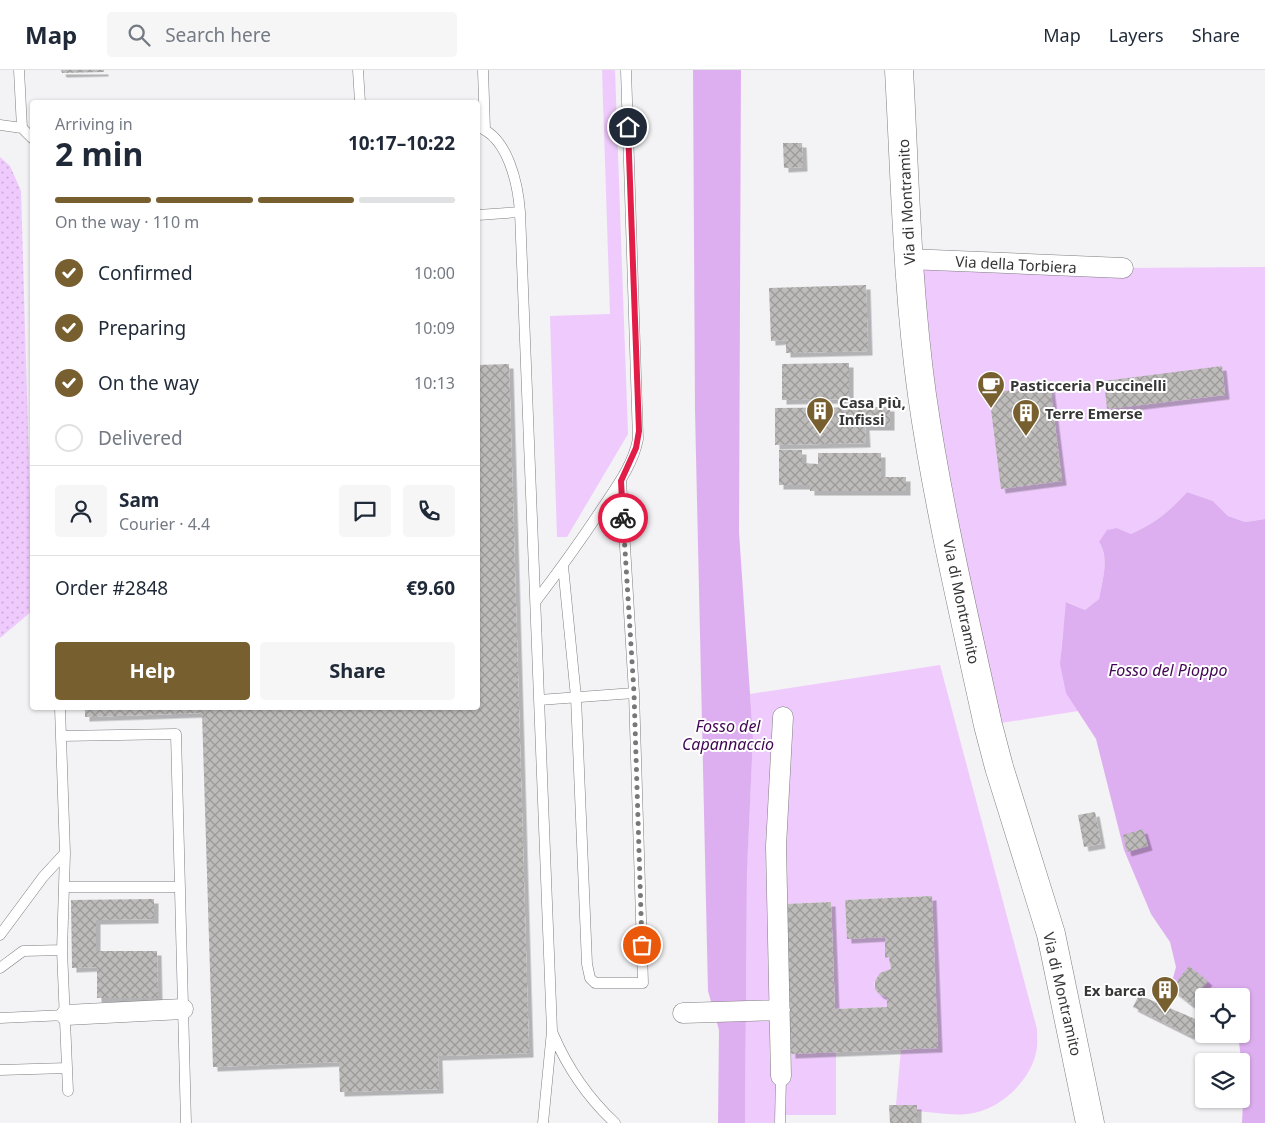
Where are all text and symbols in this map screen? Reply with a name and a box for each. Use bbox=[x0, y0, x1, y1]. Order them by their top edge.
search box bbox=[107, 12, 457, 57]
text: Map bbox=[25, 18, 77, 51]
icon: search bbox=[125, 21, 153, 49]
text: Search here bbox=[165, 22, 271, 48]
text: Map bbox=[1043, 23, 1081, 47]
text: Layers bbox=[1109, 23, 1164, 47]
text: Share bbox=[1192, 23, 1240, 47]
pin bbox=[607, 106, 649, 148]
text: Arriving in bbox=[55, 113, 133, 135]
icon: home bbox=[614, 113, 642, 141]
text: 10:17–10:22 bbox=[348, 130, 455, 156]
text: 2 min bbox=[55, 132, 143, 175]
street label: Via di Montramito bbox=[893, 138, 919, 266]
text: On the way · 110 m bbox=[55, 211, 199, 233]
street label: Via della Torbiera bbox=[955, 251, 1077, 277]
icon: check bbox=[55, 259, 83, 287]
text: Confirmed bbox=[98, 260, 193, 286]
text: 10:00 bbox=[414, 262, 455, 284]
icon: check bbox=[55, 314, 83, 342]
text: Preparing bbox=[98, 315, 186, 341]
text: 10:09 bbox=[414, 317, 455, 339]
icon: check bbox=[55, 369, 83, 397]
text: On the way bbox=[98, 370, 199, 396]
cafe icon: Pasticceria Puccinelli bbox=[976, 370, 1006, 409]
text: 10:13 bbox=[414, 372, 455, 394]
place label: Pasticceria Puccinelli bbox=[1010, 375, 1167, 395]
place label: Casa Più, Infissi bbox=[839, 392, 906, 429]
building icon: Casa Più, Infissi bbox=[805, 396, 835, 435]
building icon: Terre Emerse bbox=[1011, 398, 1041, 437]
place label: Terre Emerse bbox=[1045, 403, 1143, 423]
text: Delivered bbox=[98, 425, 183, 451]
button: person bbox=[55, 485, 107, 537]
button: chat bbox=[339, 485, 391, 537]
button: phone bbox=[403, 485, 455, 537]
text: Sam bbox=[119, 487, 159, 513]
courier bbox=[598, 493, 648, 543]
icon: bike bbox=[609, 504, 637, 532]
text: Courier · 4.4 bbox=[119, 513, 210, 535]
street label: Via di Montramito bbox=[939, 538, 985, 666]
text: Order #2848 bbox=[55, 575, 168, 601]
text: €9.60 bbox=[406, 575, 455, 601]
button: Help bbox=[55, 642, 250, 700]
button: Share bbox=[260, 642, 455, 700]
water label: Fosso del Pioppo bbox=[1109, 659, 1227, 681]
water label: Fosso del Capannaccio bbox=[682, 715, 774, 755]
pin bbox=[621, 924, 663, 966]
street label: Via di Montramito bbox=[1039, 930, 1087, 1058]
icon: bag bbox=[628, 931, 656, 959]
building icon: Ex barca bbox=[1150, 975, 1180, 1014]
place label: Ex barca bbox=[1083, 980, 1146, 1000]
map controls bbox=[1195, 988, 1250, 1108]
button: locate bbox=[1195, 988, 1250, 1043]
button: layers bbox=[1195, 1053, 1250, 1108]

